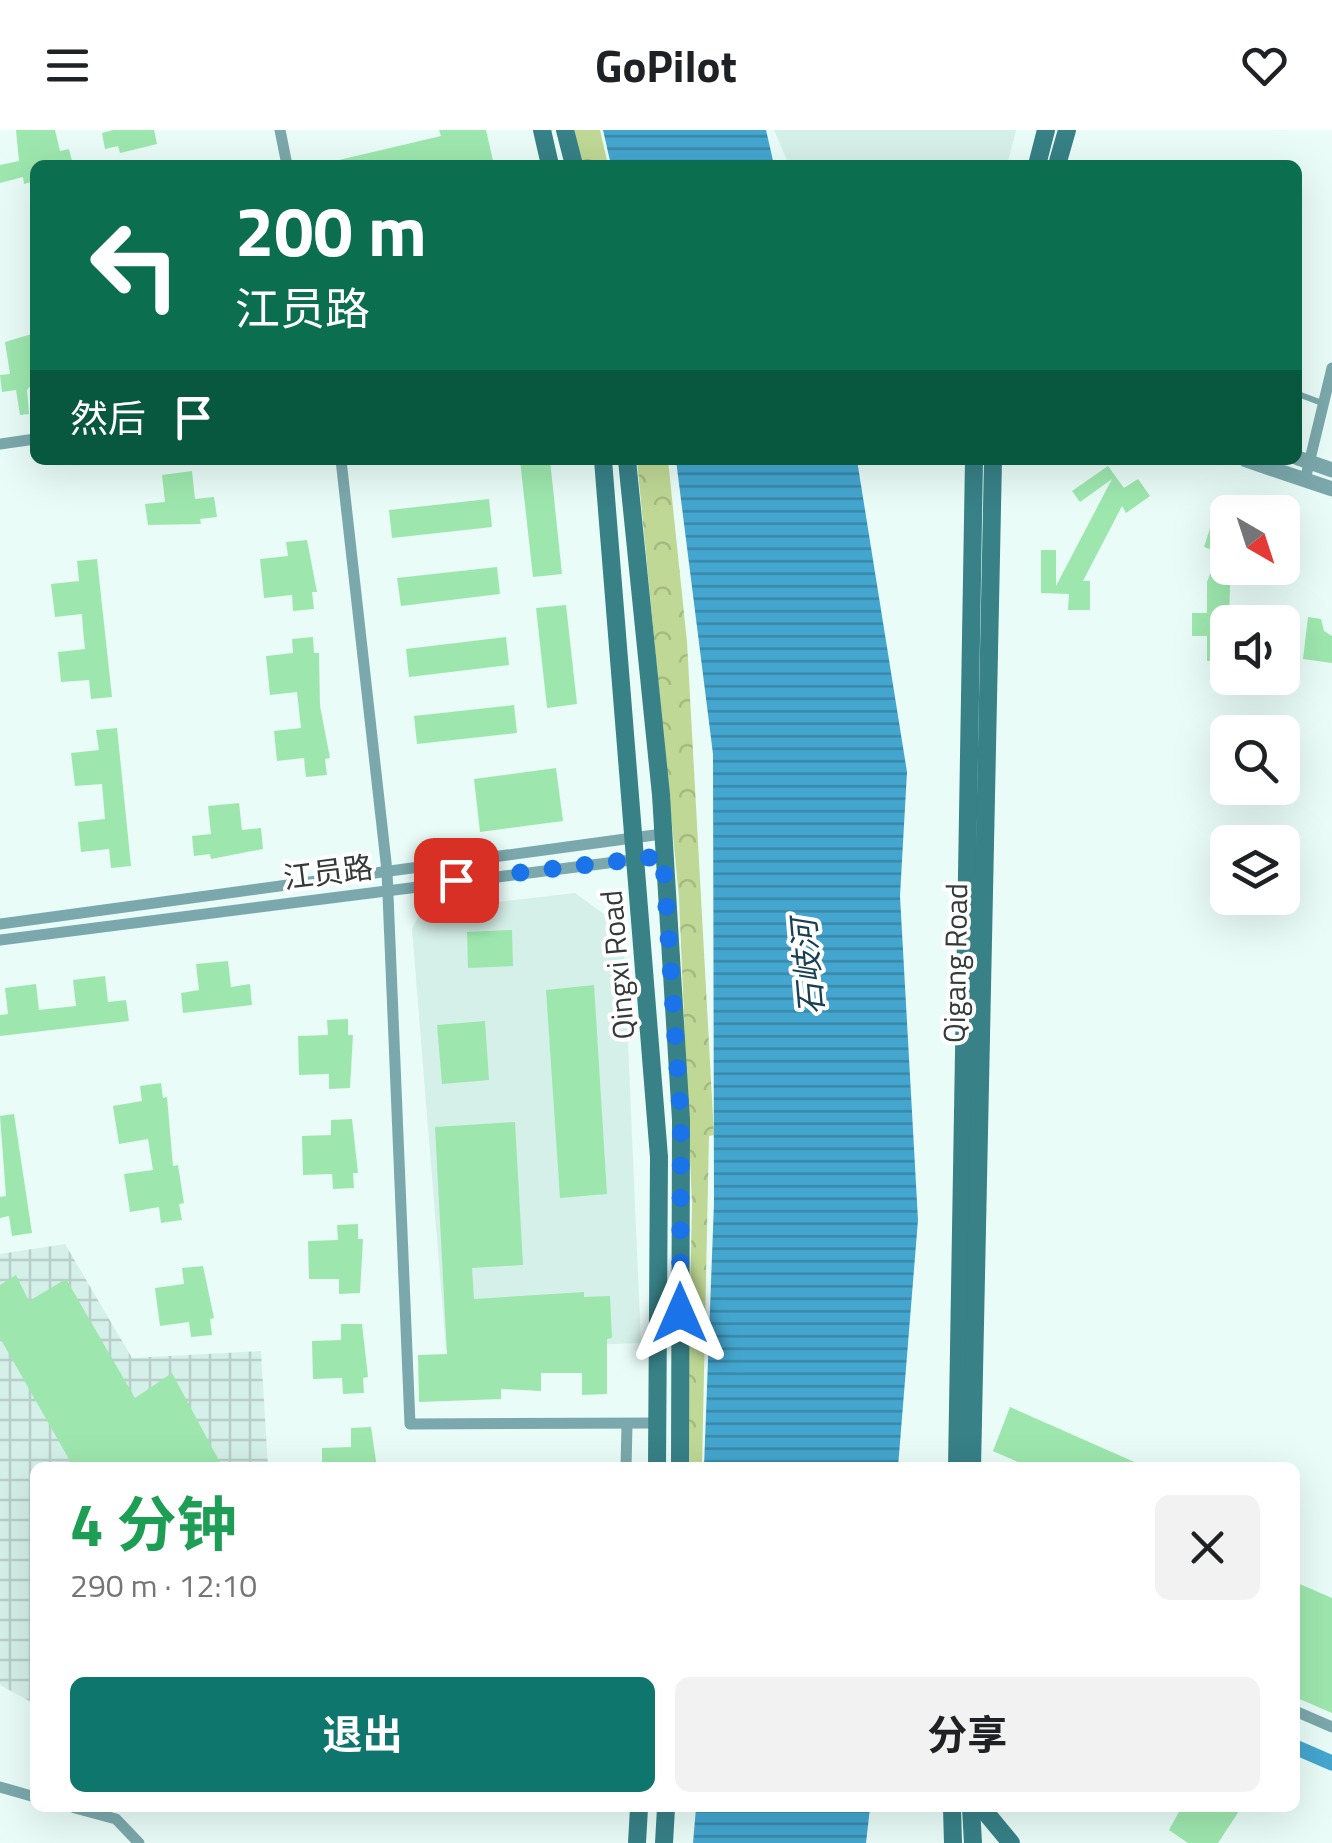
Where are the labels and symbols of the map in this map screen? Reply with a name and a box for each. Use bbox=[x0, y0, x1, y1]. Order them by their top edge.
north arrow bbox=[1210, 495, 1300, 585]
pin bbox=[414, 838, 499, 923]
street label: 江员路 bbox=[281, 844, 375, 900]
street label: Qigang Road bbox=[931, 883, 979, 1043]
street label: Qingxi Road bbox=[588, 888, 646, 1042]
water label: 石岐河 bbox=[778, 911, 835, 1017]
position arrow bbox=[628, 1261, 732, 1365]

